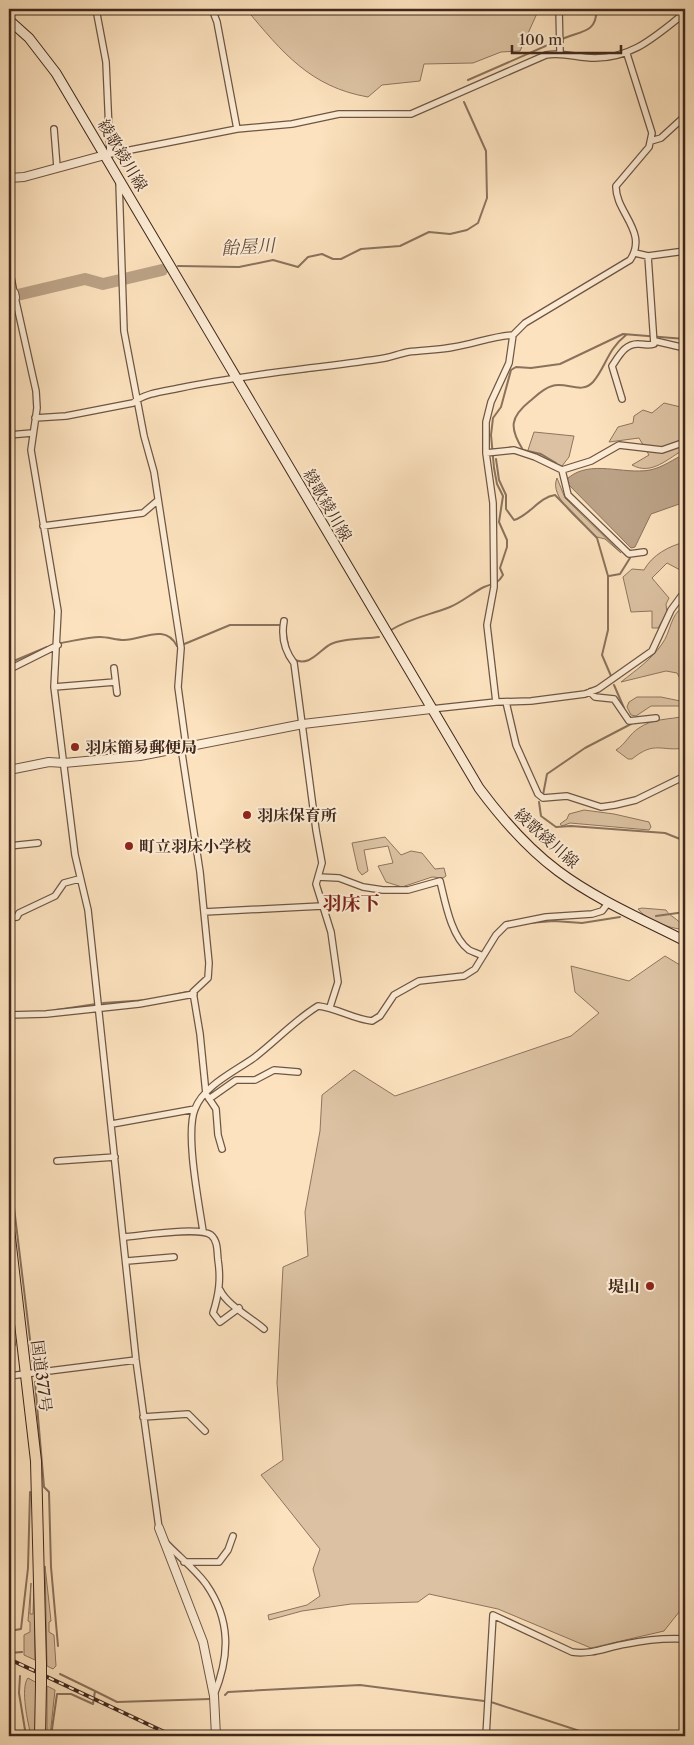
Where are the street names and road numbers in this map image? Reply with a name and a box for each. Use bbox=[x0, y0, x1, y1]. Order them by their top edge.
street label: 綾歌綾川線 bbox=[94, 116, 152, 194]
street label: 綾歌綾川線 bbox=[299, 465, 357, 545]
street label: 綾歌綾川線 bbox=[511, 804, 583, 872]
street label: 国道377号 bbox=[28, 1339, 56, 1413]

